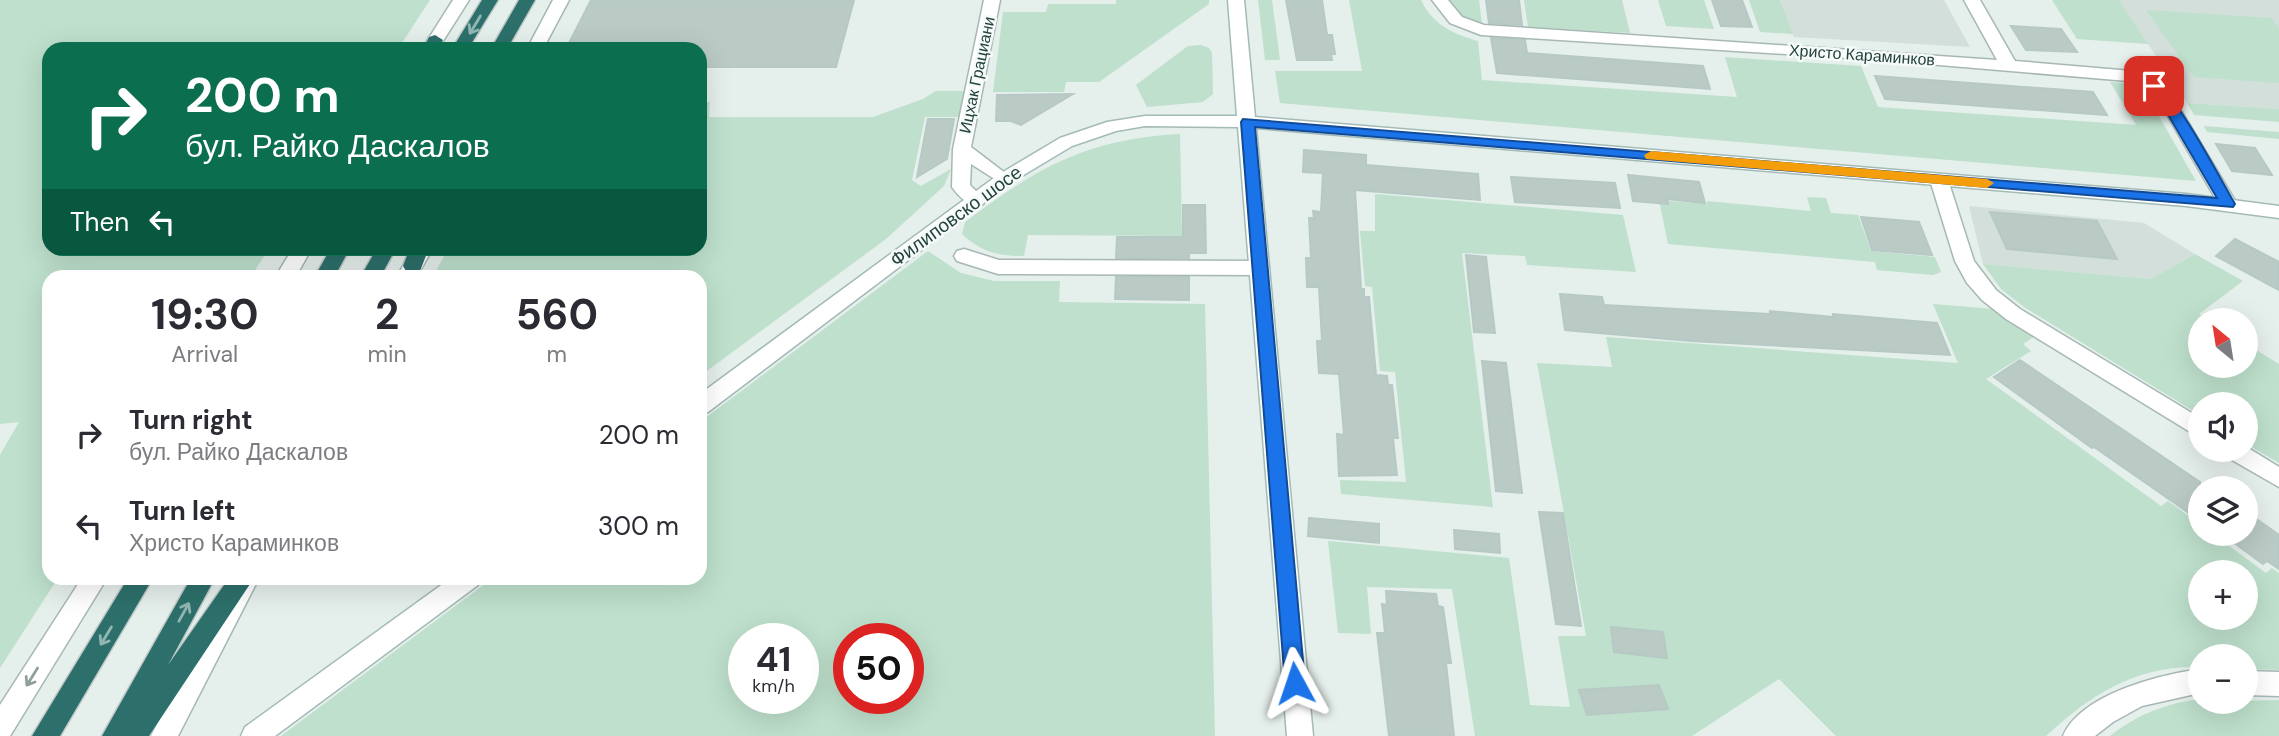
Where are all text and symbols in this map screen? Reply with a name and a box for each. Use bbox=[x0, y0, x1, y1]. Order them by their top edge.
one-way arrow bbox=[468, 14, 482, 34]
street label: Ицхак Грациани bbox=[954, 15, 1000, 135]
street label: Христо Караминков bbox=[1788, 39, 1936, 71]
pin bbox=[2124, 56, 2184, 116]
text: 200 m bbox=[185, 63, 340, 127]
icon: arrive bbox=[2135, 67, 2173, 105]
icon: right bbox=[70, 70, 161, 161]
text: бул. Райко Даскалов bbox=[185, 125, 490, 167]
street label: Филиповско шосе bbox=[885, 160, 1027, 272]
icon: left bbox=[143, 203, 181, 241]
text: Then bbox=[70, 205, 129, 239]
text: 19:30 bbox=[151, 287, 259, 342]
text: 2 bbox=[375, 287, 399, 342]
text: 560 bbox=[516, 287, 598, 342]
north arrow bbox=[2188, 308, 2258, 378]
map controls bbox=[2188, 308, 2258, 714]
text: Arrival bbox=[171, 339, 238, 369]
text: min bbox=[367, 339, 407, 369]
text: m bbox=[547, 339, 567, 369]
button: sound bbox=[2188, 392, 2258, 462]
text: Turn right bbox=[129, 403, 253, 437]
icon: right bbox=[70, 416, 108, 454]
text: 200 m bbox=[599, 418, 679, 452]
text: бул. Райко Даскалов bbox=[129, 437, 348, 467]
button: layers bbox=[2188, 476, 2258, 546]
text: Turn left bbox=[129, 494, 236, 528]
icon: left bbox=[70, 507, 108, 545]
text: 300 m bbox=[598, 509, 679, 543]
text: Христо Караминков bbox=[129, 528, 339, 558]
button: + bbox=[2188, 560, 2258, 630]
one-way arrow bbox=[177, 603, 191, 623]
speed limit sign: 50 bbox=[833, 623, 924, 714]
one-way arrow bbox=[98, 625, 112, 645]
text: 41 bbox=[756, 636, 791, 682]
button: − bbox=[2188, 644, 2258, 714]
position arrow bbox=[1258, 646, 1332, 720]
one-way arrow bbox=[25, 666, 39, 686]
text: km/h bbox=[752, 674, 795, 698]

